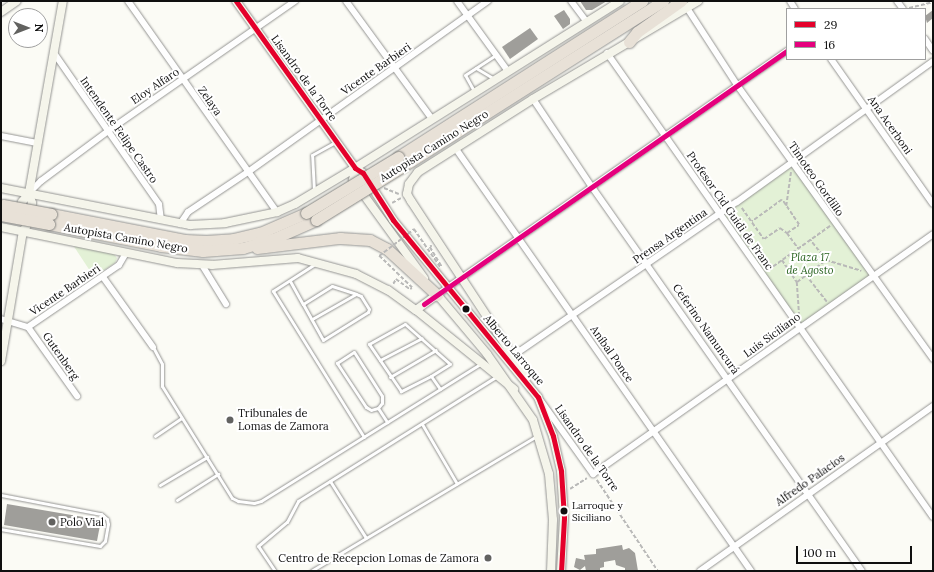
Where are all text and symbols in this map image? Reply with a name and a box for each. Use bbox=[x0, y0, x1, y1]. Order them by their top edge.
north arrow bbox=[8, 8, 48, 48]
legend bbox=[786, 8, 926, 60]
text: 29 bbox=[824, 17, 837, 32]
text: N bbox=[32, 24, 46, 32]
street label: Lisandro de la Torre bbox=[268, 33, 340, 123]
text: 16 bbox=[824, 37, 835, 52]
street label: Vicente Barbieri bbox=[339, 40, 413, 98]
street label: Eloy Alfaro bbox=[128, 65, 182, 107]
street label: Intendente Felipe Castro bbox=[77, 74, 161, 186]
street label: Zelaya bbox=[195, 84, 225, 118]
street label: Ana Acerboni bbox=[865, 93, 915, 157]
street label: Autopista Camino Negro bbox=[377, 107, 491, 185]
street label: Timoteo Gordillo bbox=[786, 139, 846, 219]
street label: Profesor Cid Guidi de Franc bbox=[684, 149, 776, 273]
street label: Prensa Argentina bbox=[630, 205, 710, 267]
street label: Autopista Camino Negro bbox=[63, 221, 189, 255]
park label: Plaza 17 de Agosto bbox=[786, 251, 834, 277]
street label: Vicente Barbieri bbox=[27, 262, 103, 318]
street label: Ceferino Namuncurá bbox=[670, 281, 742, 377]
unlabelled marker bbox=[461, 304, 471, 314]
street label: Luis Siciliano bbox=[741, 310, 803, 360]
street label: Alberto Larroque bbox=[481, 312, 547, 388]
street label: Aníbal Ponce bbox=[588, 323, 636, 385]
street label: Gutenberg bbox=[40, 330, 82, 382]
street label: Lisandro de la Torre bbox=[552, 402, 622, 494]
place label: Tribunales de Lomas de Zamora bbox=[238, 407, 329, 433]
marker: Tribunales de Lomas de Zamora bbox=[225, 415, 235, 425]
street label: Alfredo Palacios bbox=[773, 451, 847, 509]
place label: Larroque y Siciliano bbox=[572, 499, 623, 522]
marker: Larroque y Siciliano bbox=[559, 506, 569, 516]
place label: Polo Vial bbox=[60, 515, 104, 529]
marker: Polo Vial bbox=[47, 517, 57, 527]
scale bar bbox=[798, 538, 914, 564]
text: 100 m bbox=[803, 545, 836, 560]
place label: Centro de Recepcion Lomas de Zamora bbox=[278, 551, 479, 565]
marker: Centro de Recepcion Lomas de Zamora bbox=[482, 552, 494, 564]

